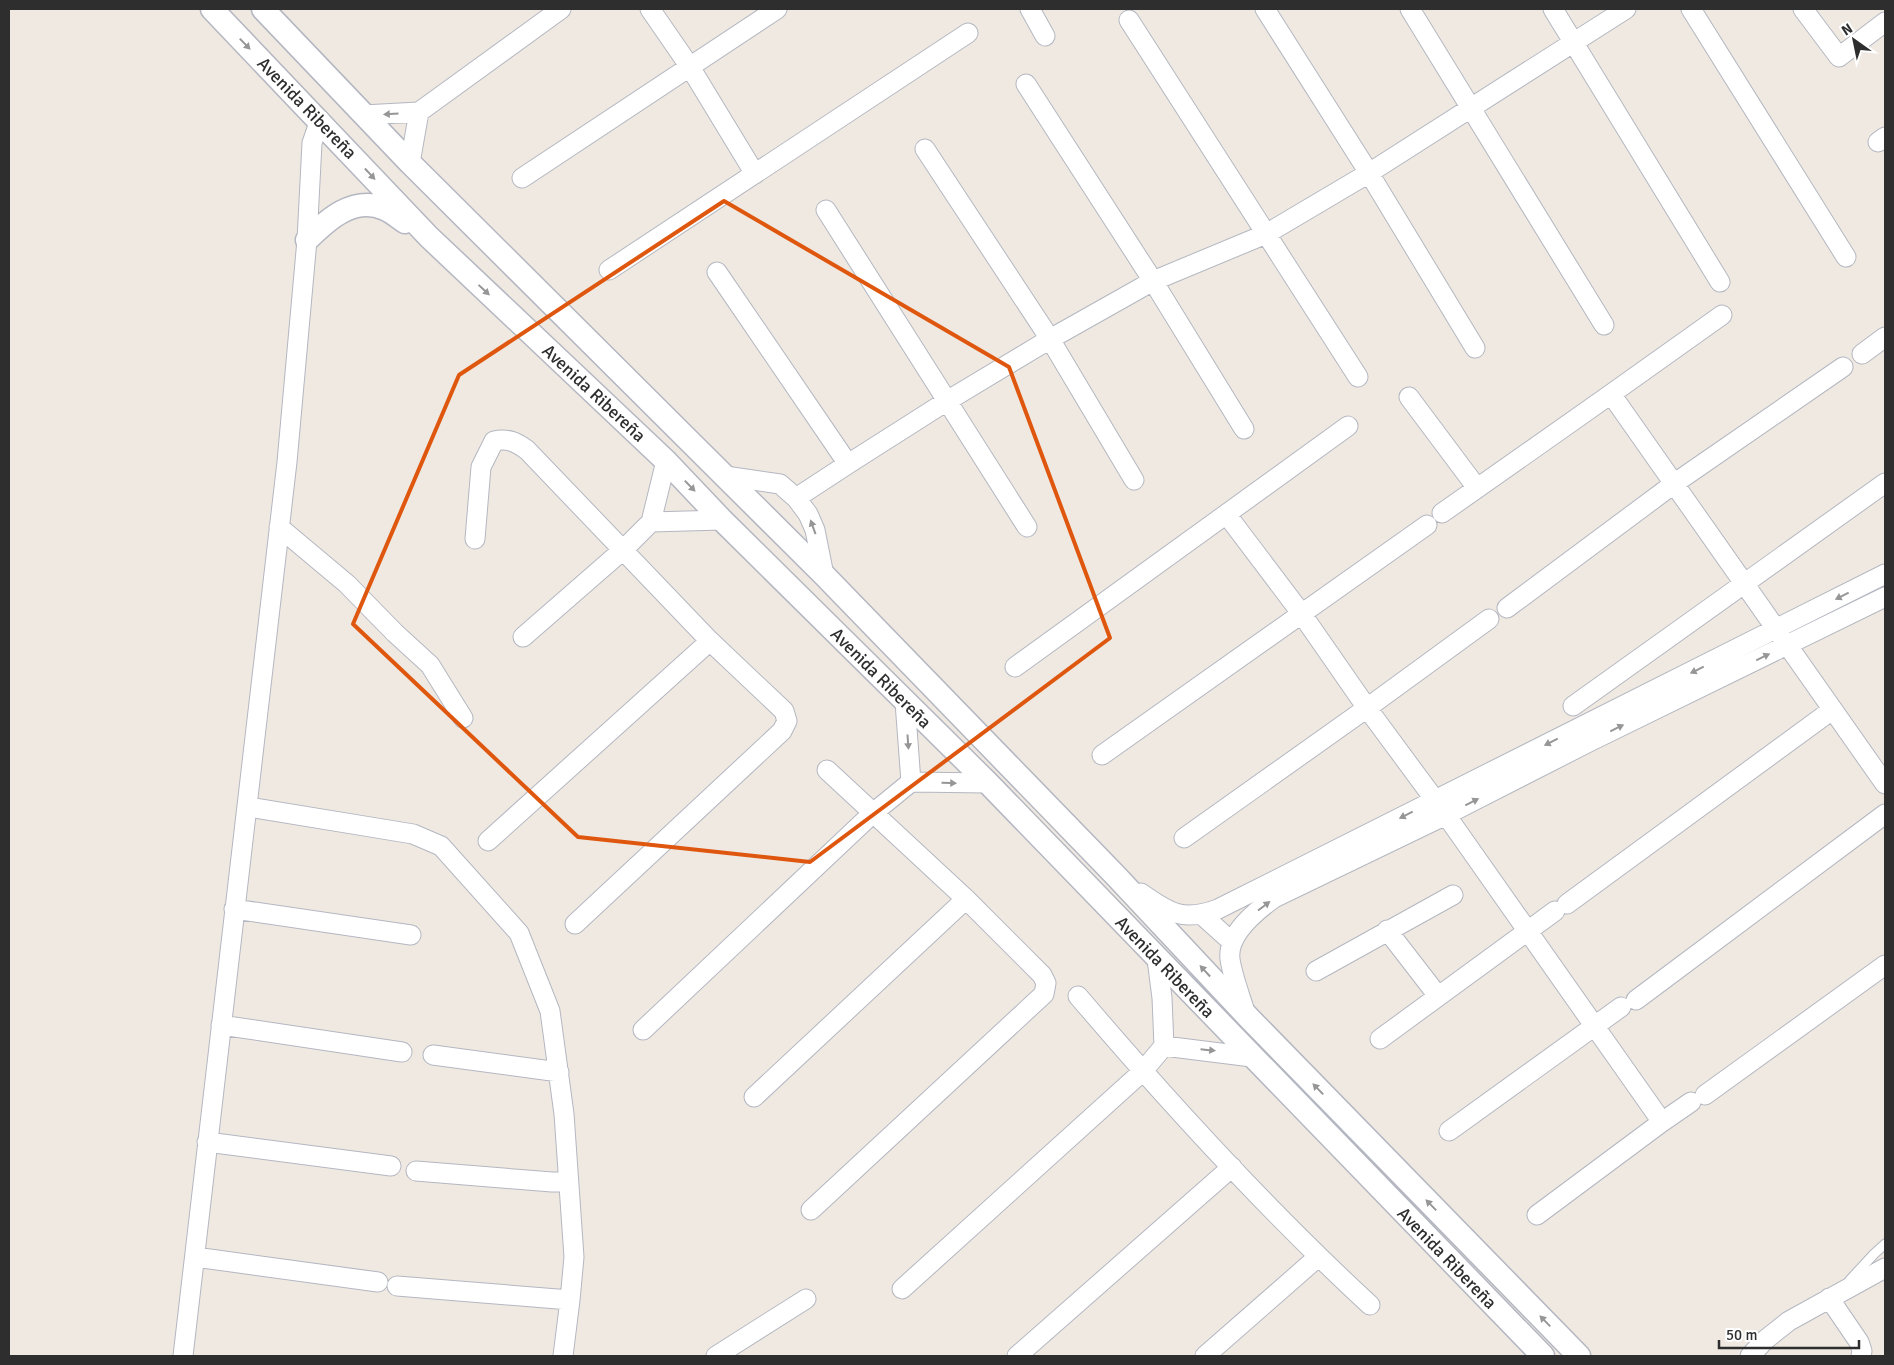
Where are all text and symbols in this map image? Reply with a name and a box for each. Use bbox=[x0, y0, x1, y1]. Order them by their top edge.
north arrow bbox=[1829, 15, 1879, 65]
text: N bbox=[1838, 20, 1856, 39]
one-way arrow bbox=[239, 38, 251, 50]
street label: Avenida Ribereña bbox=[253, 52, 361, 164]
one-way arrow bbox=[383, 111, 399, 119]
one-way arrow bbox=[364, 168, 376, 180]
one-way arrow bbox=[478, 284, 490, 296]
street label: Avenida Ribereña bbox=[538, 339, 650, 447]
one-way arrow bbox=[684, 480, 696, 492]
one-way arrow bbox=[809, 519, 817, 534]
one-way arrow bbox=[1835, 592, 1849, 600]
street label: Avenida Ribereña bbox=[826, 623, 936, 733]
one-way arrow bbox=[1756, 653, 1770, 661]
one-way arrow bbox=[1690, 666, 1704, 674]
one-way arrow bbox=[1610, 724, 1624, 732]
one-way arrow bbox=[904, 734, 912, 750]
one-way arrow bbox=[1544, 738, 1559, 746]
one-way arrow bbox=[942, 779, 958, 787]
one-way arrow bbox=[1465, 798, 1479, 806]
one-way arrow bbox=[1399, 811, 1413, 819]
one-way arrow bbox=[1257, 900, 1270, 911]
street label: Avenida Ribereña bbox=[1111, 911, 1219, 1023]
one-way arrow bbox=[1199, 966, 1211, 978]
one-way arrow bbox=[1200, 1047, 1216, 1055]
one-way arrow bbox=[1312, 1083, 1324, 1095]
one-way arrow bbox=[1425, 1199, 1437, 1211]
street label: Avenida Ribereña bbox=[1393, 1202, 1501, 1314]
one-way arrow bbox=[1539, 1316, 1551, 1328]
scale bar bbox=[1719, 1318, 1859, 1350]
text: 50 m bbox=[1726, 1326, 1757, 1344]

